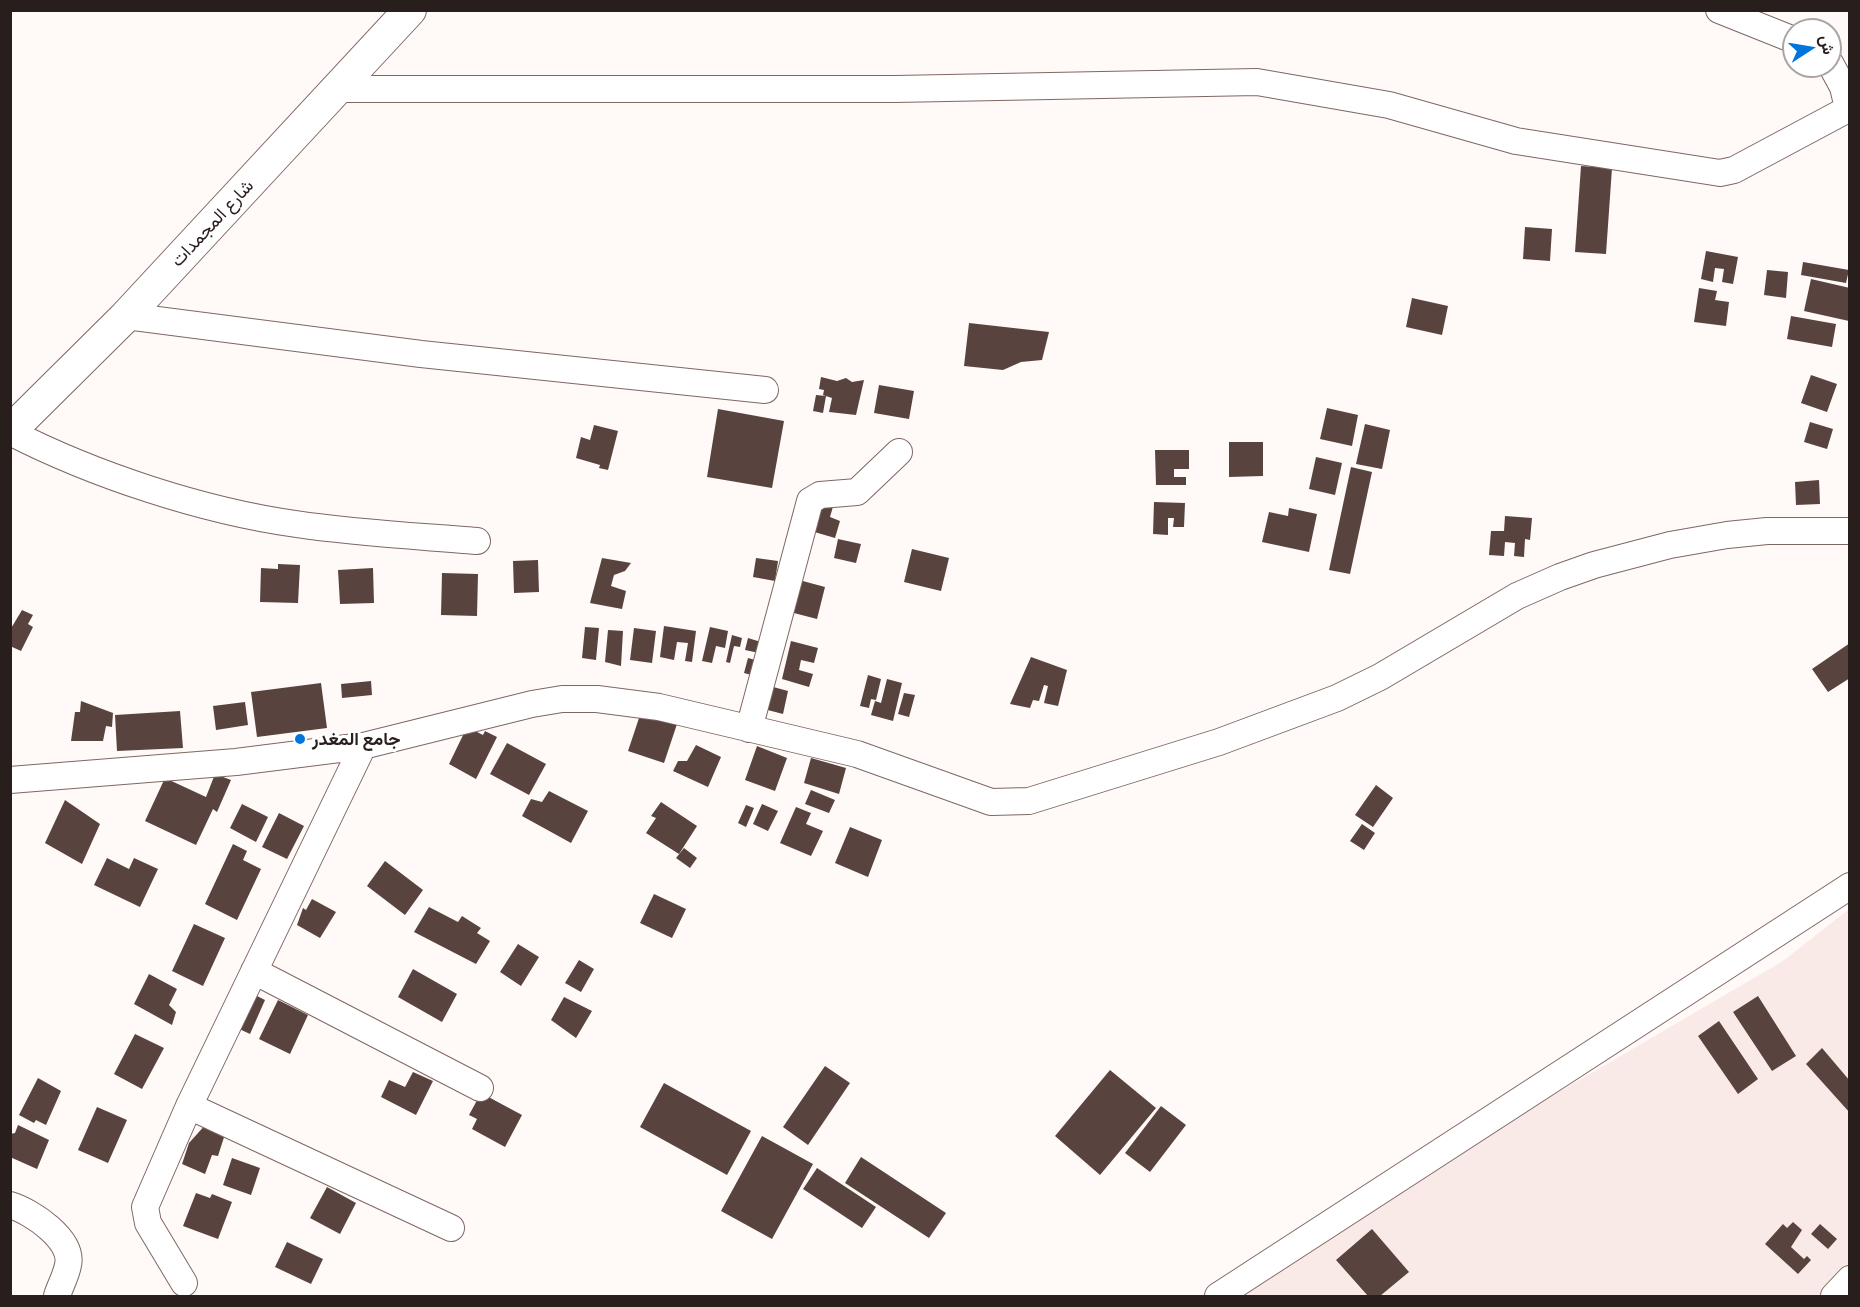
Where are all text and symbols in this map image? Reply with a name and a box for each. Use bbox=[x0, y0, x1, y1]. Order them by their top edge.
north arrow bbox=[1782, 18, 1842, 78]
text: ش bbox=[1817, 33, 1839, 56]
street label: شارع المجمدات bbox=[166, 175, 258, 271]
place label: جامع المغدر bbox=[312, 728, 400, 750]
marker: جامع المغدر bbox=[293, 732, 307, 746]

